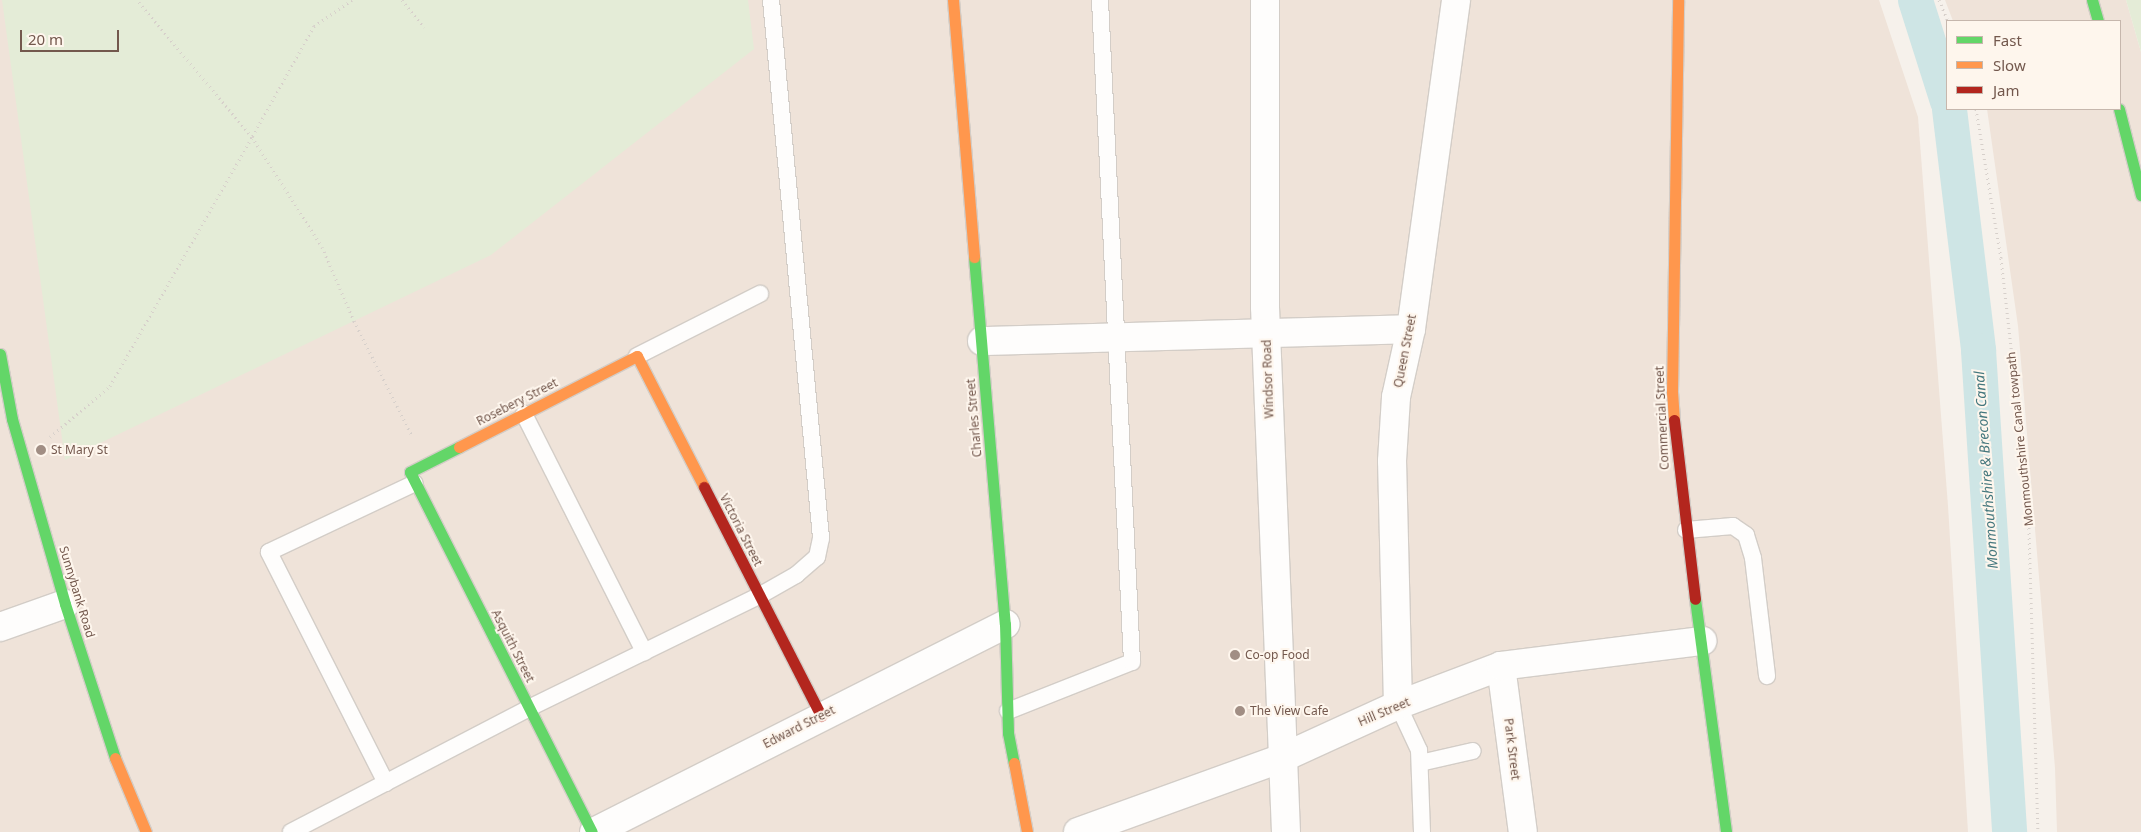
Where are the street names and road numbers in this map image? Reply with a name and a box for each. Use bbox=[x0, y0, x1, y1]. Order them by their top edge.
street label: Queen Street bbox=[1391, 313, 1419, 389]
street label: Windsor Road bbox=[1259, 339, 1277, 419]
street label: Monmouthshire Canal towpath bbox=[2004, 351, 2036, 527]
street label: Commercial Street bbox=[1652, 366, 1672, 470]
street label: Rosebery Street bbox=[474, 375, 560, 429]
street label: Charles Street bbox=[963, 378, 985, 458]
street label: Victoria Street bbox=[717, 492, 765, 568]
street label: Sunnybank Road bbox=[56, 545, 98, 639]
street label: Asquith Street bbox=[488, 607, 538, 685]
street label: Hill Street bbox=[1356, 695, 1412, 729]
street label: Edward Street bbox=[761, 703, 837, 751]
street label: Park Street bbox=[1501, 717, 1523, 781]

